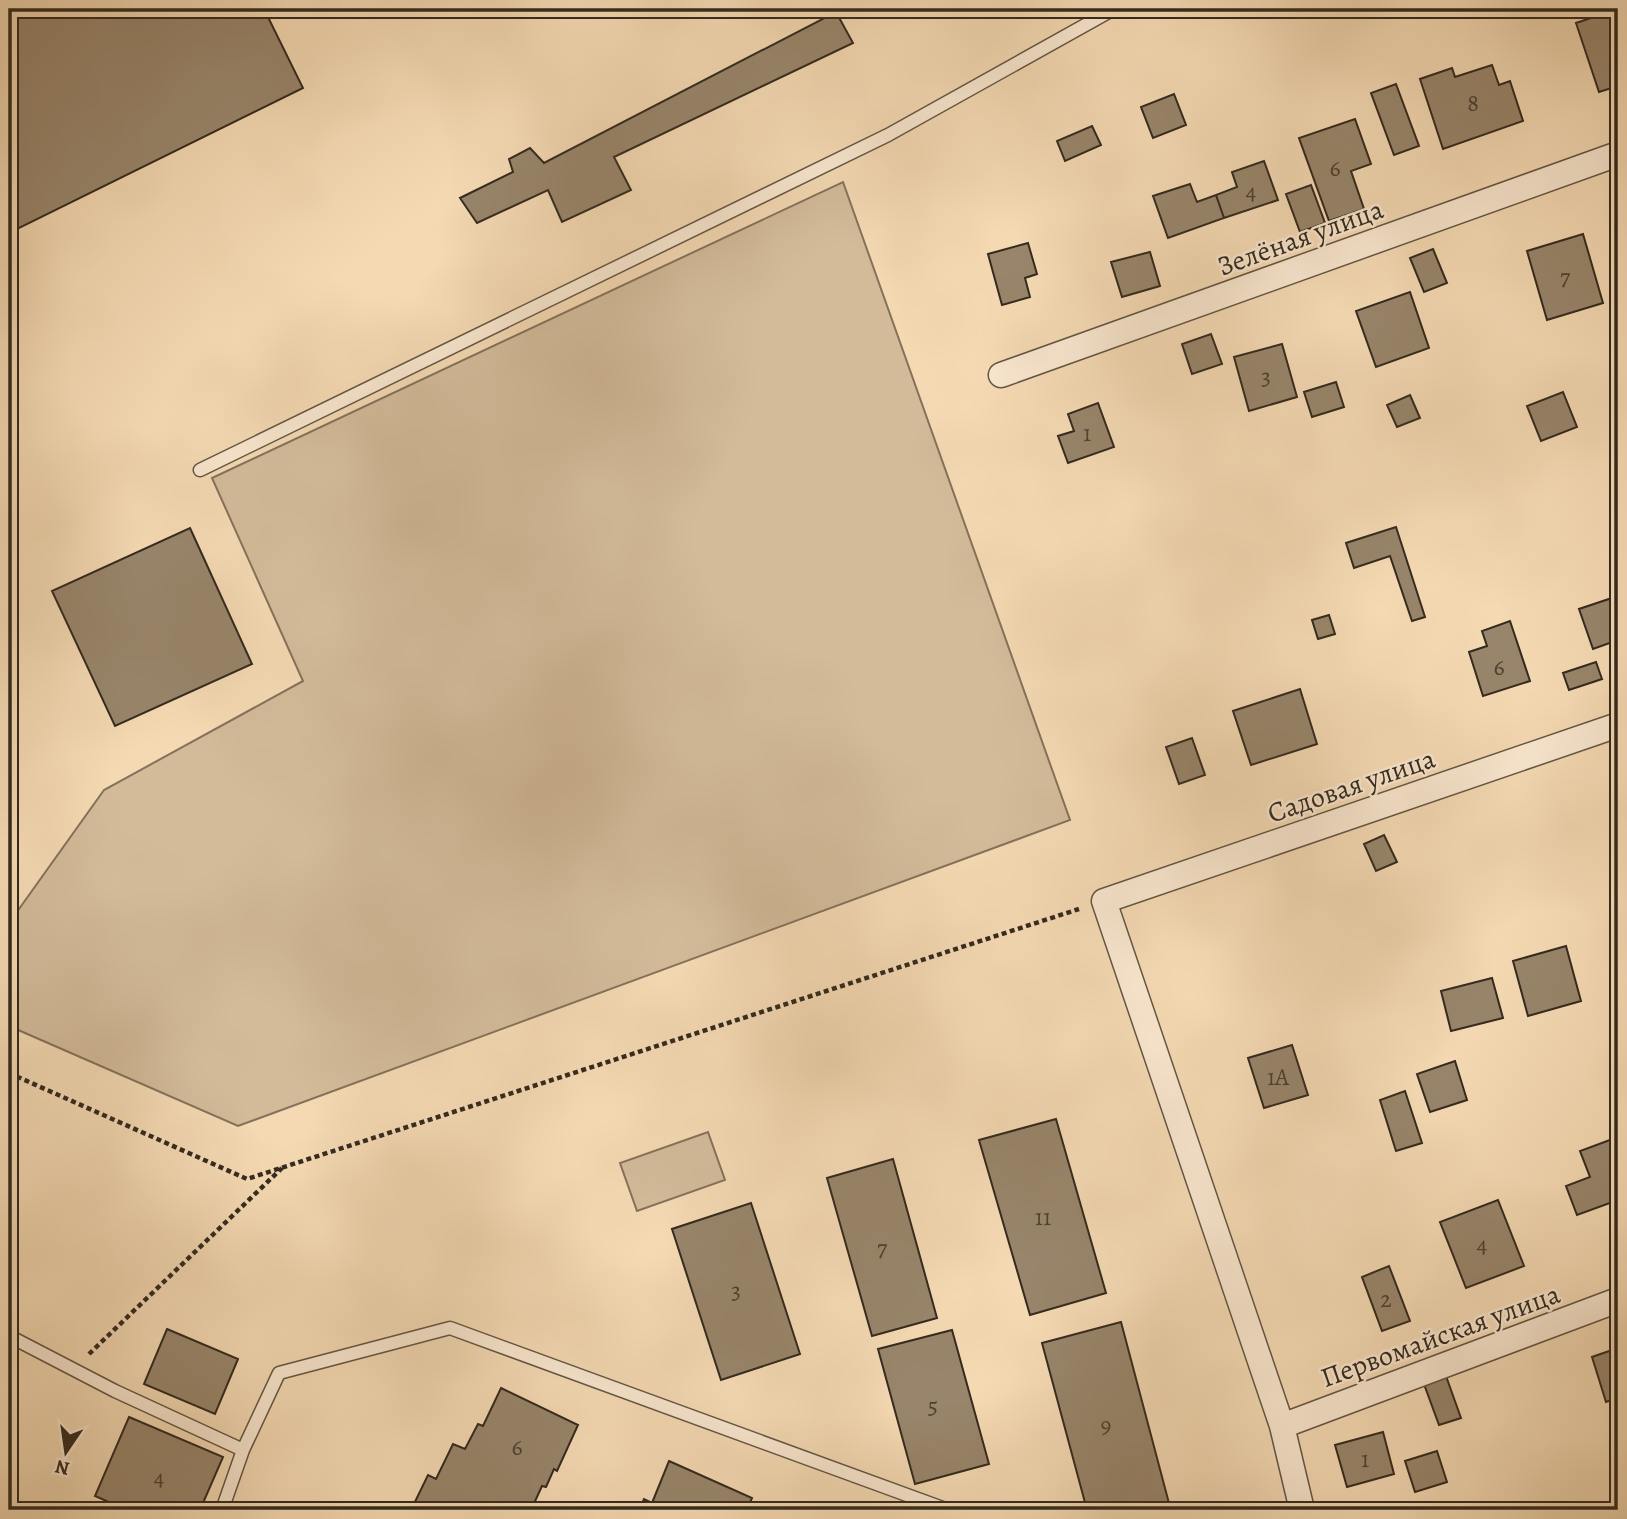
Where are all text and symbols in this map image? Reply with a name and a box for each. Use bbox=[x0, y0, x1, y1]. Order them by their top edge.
house number: 8 bbox=[1467, 87, 1479, 119]
house number: 6 bbox=[1329, 152, 1341, 184]
house number: 4 bbox=[1246, 175, 1257, 207]
street label: Зелёная улица bbox=[1212, 190, 1389, 286]
house number: 7 bbox=[1560, 261, 1571, 293]
house number: 3 bbox=[1261, 361, 1271, 393]
house number: 1 bbox=[1083, 417, 1091, 449]
house number: 6 bbox=[1493, 651, 1505, 683]
street label: Садовая улица bbox=[1262, 739, 1440, 832]
house number: 1А bbox=[1267, 1061, 1290, 1093]
house number: 11 bbox=[1035, 1201, 1051, 1233]
house number: 4 bbox=[1477, 1228, 1488, 1260]
house number: 7 bbox=[877, 1232, 888, 1264]
house number: 3 bbox=[731, 1275, 741, 1307]
street label: Первомайская улица bbox=[1315, 1275, 1565, 1397]
house number: 2 bbox=[1380, 1283, 1392, 1315]
house number: 5 bbox=[928, 1390, 938, 1422]
house number: 9 bbox=[1101, 1409, 1111, 1441]
north arrow bbox=[32, 1418, 102, 1488]
house number: 6 bbox=[511, 1431, 523, 1463]
house number: 1 bbox=[1361, 1443, 1369, 1475]
text: N bbox=[53, 1453, 72, 1482]
house number: 4 bbox=[154, 1461, 165, 1493]

